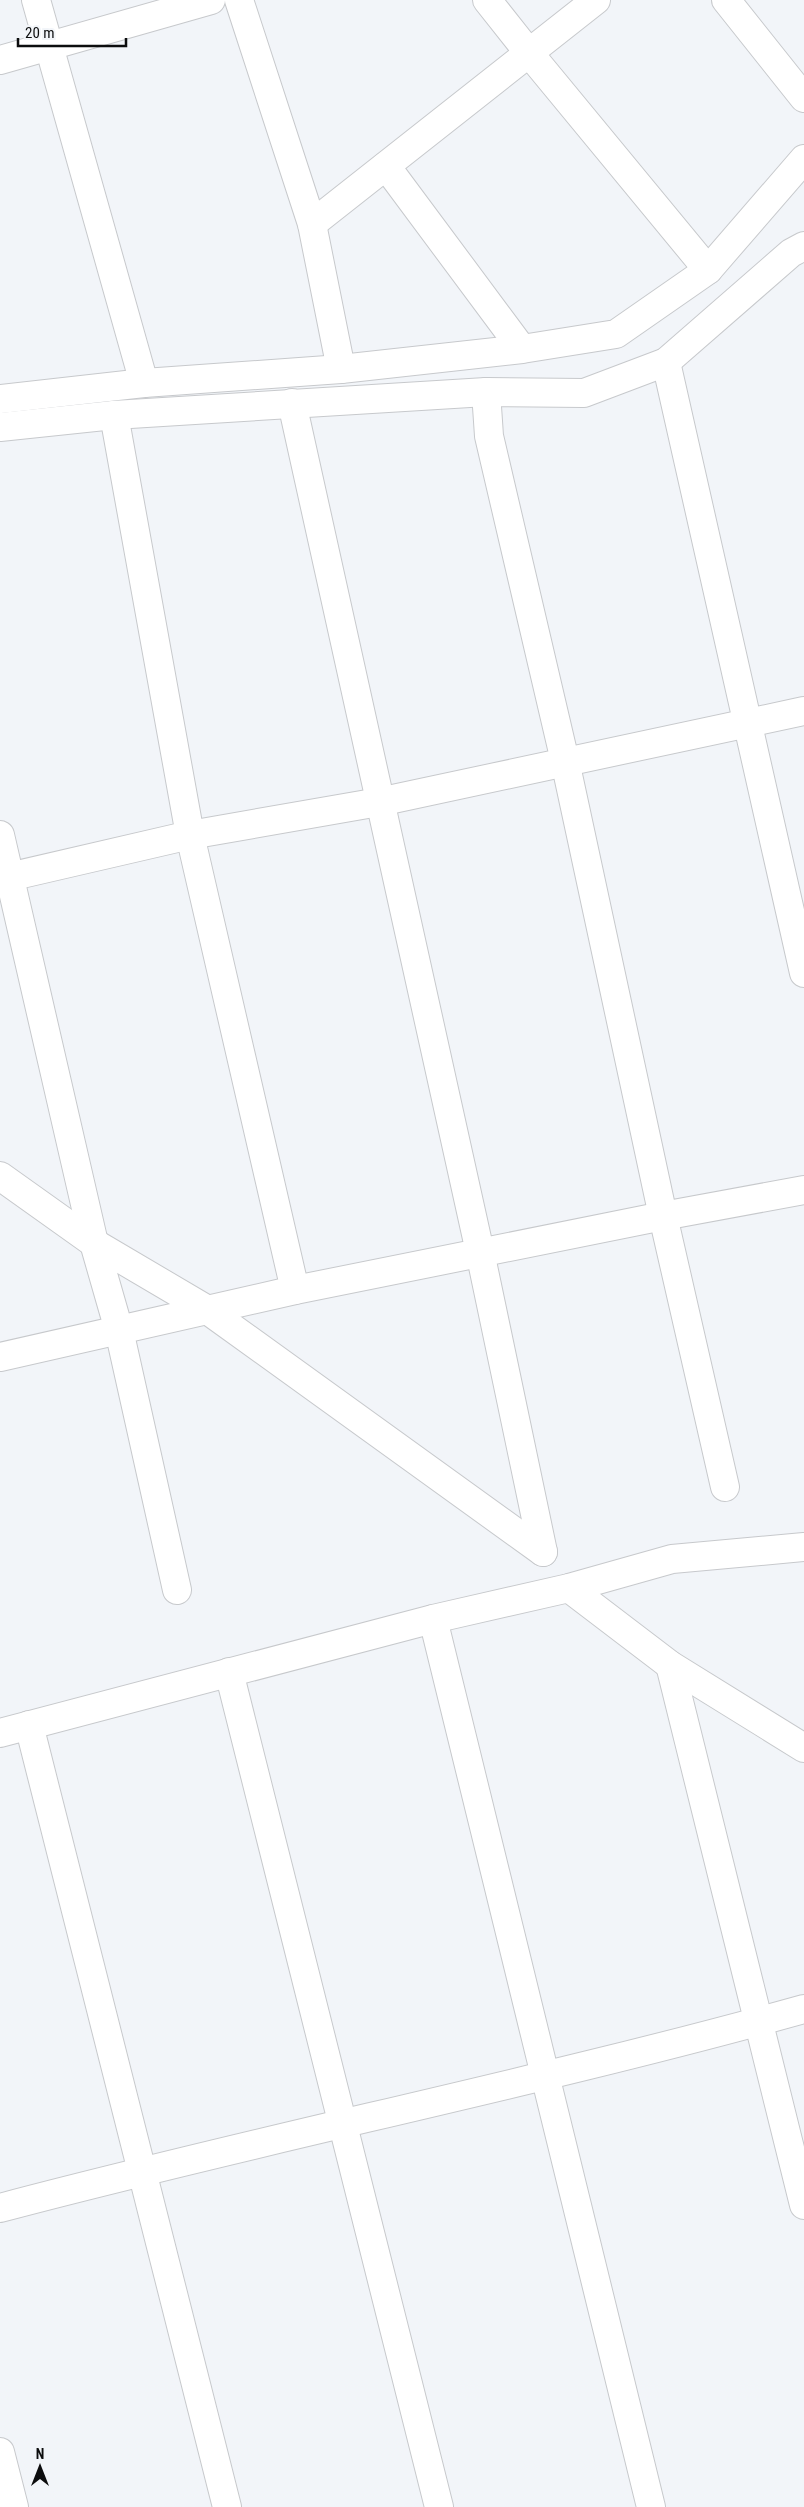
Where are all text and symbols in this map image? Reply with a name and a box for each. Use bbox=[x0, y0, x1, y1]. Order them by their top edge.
scale bar bbox=[18, 15, 125, 47]
text: 20 m bbox=[25, 24, 55, 42]
north arrow bbox=[15, 2442, 65, 2492]
text: N bbox=[36, 2446, 44, 2462]

